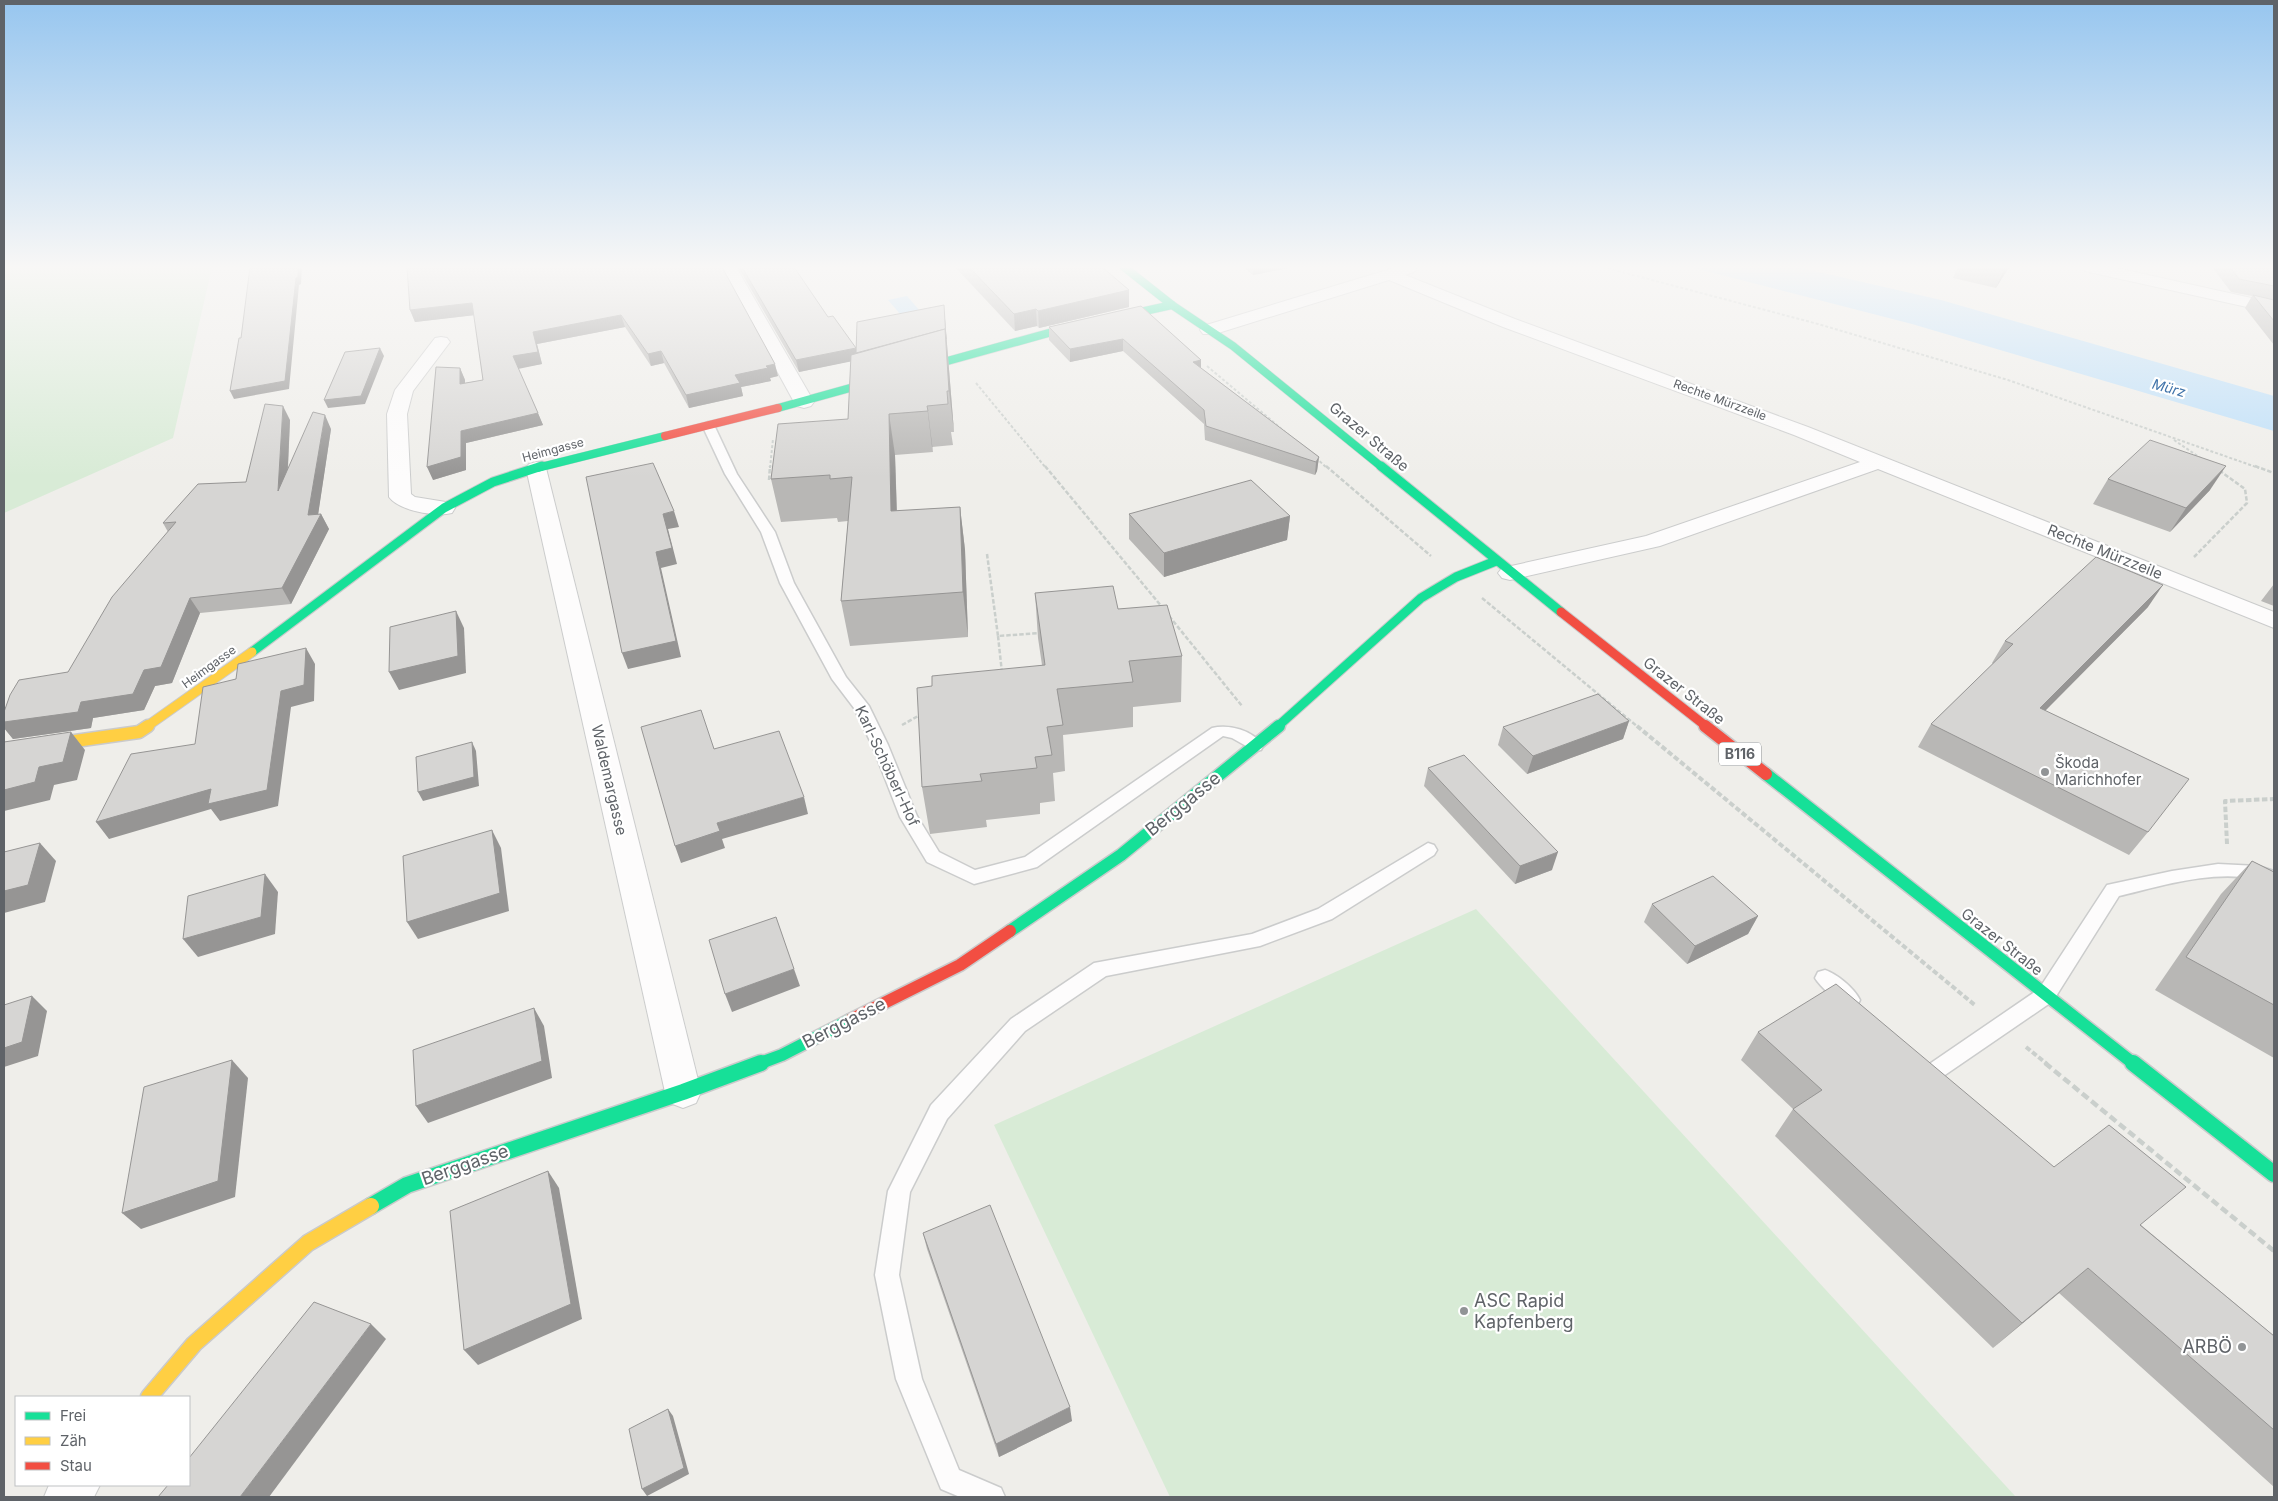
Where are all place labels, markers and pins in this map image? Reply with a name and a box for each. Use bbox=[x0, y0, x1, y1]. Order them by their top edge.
place label: Škoda Marichhofer bbox=[2055, 753, 2142, 789]
marker: Škoda Marichhofer bbox=[2039, 766, 2051, 778]
place label: ASC Rapid Kapfenberg bbox=[1474, 1290, 1574, 1332]
marker: ASC Rapid Kapfenberg bbox=[1458, 1305, 1470, 1317]
place label: ARBÖ bbox=[2182, 1335, 2232, 1357]
marker: ARBÖ bbox=[2236, 1341, 2248, 1353]

